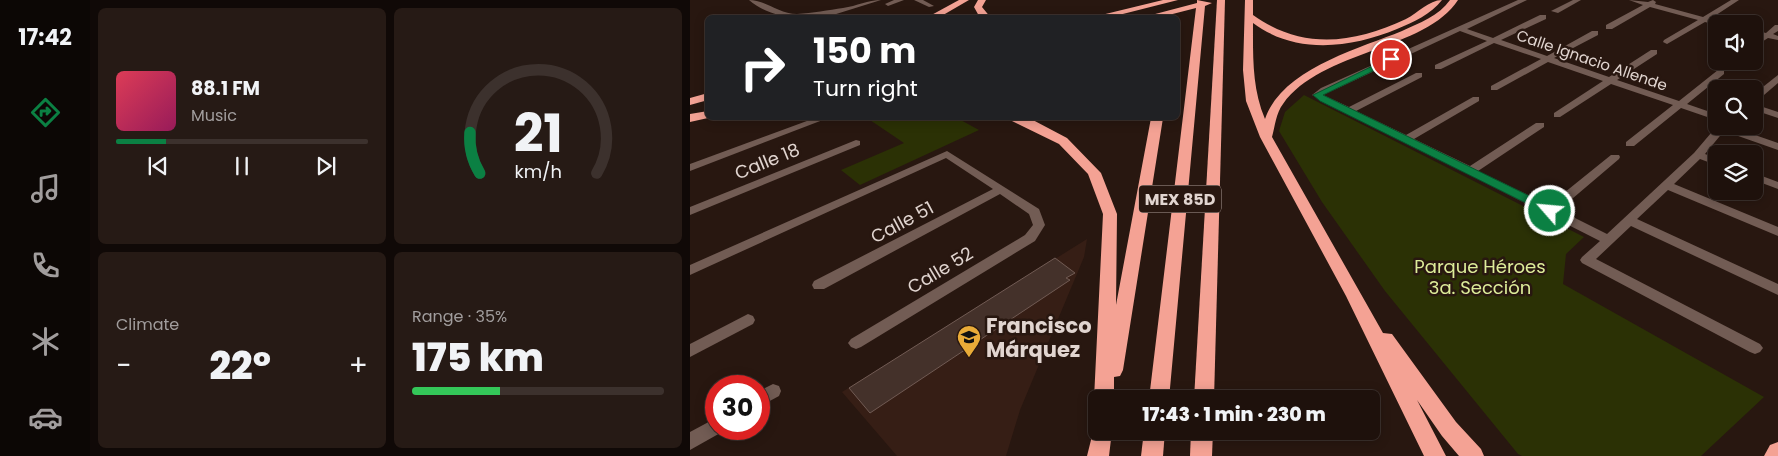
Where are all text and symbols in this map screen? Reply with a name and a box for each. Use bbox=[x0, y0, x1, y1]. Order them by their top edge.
map controls bbox=[1708, 15, 1763, 200]
button: sound bbox=[1708, 15, 1763, 70]
text: 17:42 bbox=[18, 22, 72, 53]
street label: Calle Ignacio Allende bbox=[1514, 24, 1670, 96]
text: 150 m bbox=[813, 26, 916, 75]
icon: right bbox=[730, 35, 795, 100]
pin bbox=[1370, 38, 1412, 80]
icon: arrive bbox=[1377, 45, 1405, 73]
text: Turn right bbox=[813, 73, 918, 104]
text: 88.1 FM bbox=[191, 75, 260, 102]
button: search bbox=[1708, 80, 1763, 135]
icon: directions bbox=[28, 95, 63, 130]
text: 21 bbox=[513, 97, 563, 170]
text: Music bbox=[191, 104, 237, 127]
street label: Calle 18 bbox=[731, 137, 803, 185]
button: layers bbox=[1708, 145, 1763, 200]
icon: previous bbox=[144, 152, 172, 180]
icon: pause bbox=[228, 152, 256, 180]
icon: next bbox=[312, 152, 340, 180]
text: km/h bbox=[514, 159, 562, 184]
icon: music bbox=[28, 171, 63, 206]
position arrow bbox=[1523, 184, 1575, 236]
road number: MEX 85D bbox=[1139, 185, 1221, 212]
street label: Calle 51 bbox=[866, 195, 938, 249]
street label: Calle 52 bbox=[902, 241, 978, 299]
icon: phone bbox=[28, 248, 63, 283]
park label: Parque Héroes 3a. Sección bbox=[1414, 254, 1546, 300]
text: Range · 35% bbox=[412, 305, 507, 328]
place label: Francisco Márquez bbox=[986, 311, 1092, 364]
text: Climate bbox=[116, 313, 179, 336]
icon: climate bbox=[28, 324, 63, 359]
school or university icon: Francisco Márquez bbox=[956, 324, 982, 358]
text: 175 km bbox=[412, 331, 544, 384]
text: 22° bbox=[209, 339, 271, 392]
text: − bbox=[116, 346, 131, 385]
text: + bbox=[349, 346, 368, 385]
speed limit sign: 30 bbox=[705, 375, 770, 440]
icon: car bbox=[28, 400, 63, 435]
text: 17:43 · 1 min · 230 m bbox=[1142, 401, 1326, 428]

